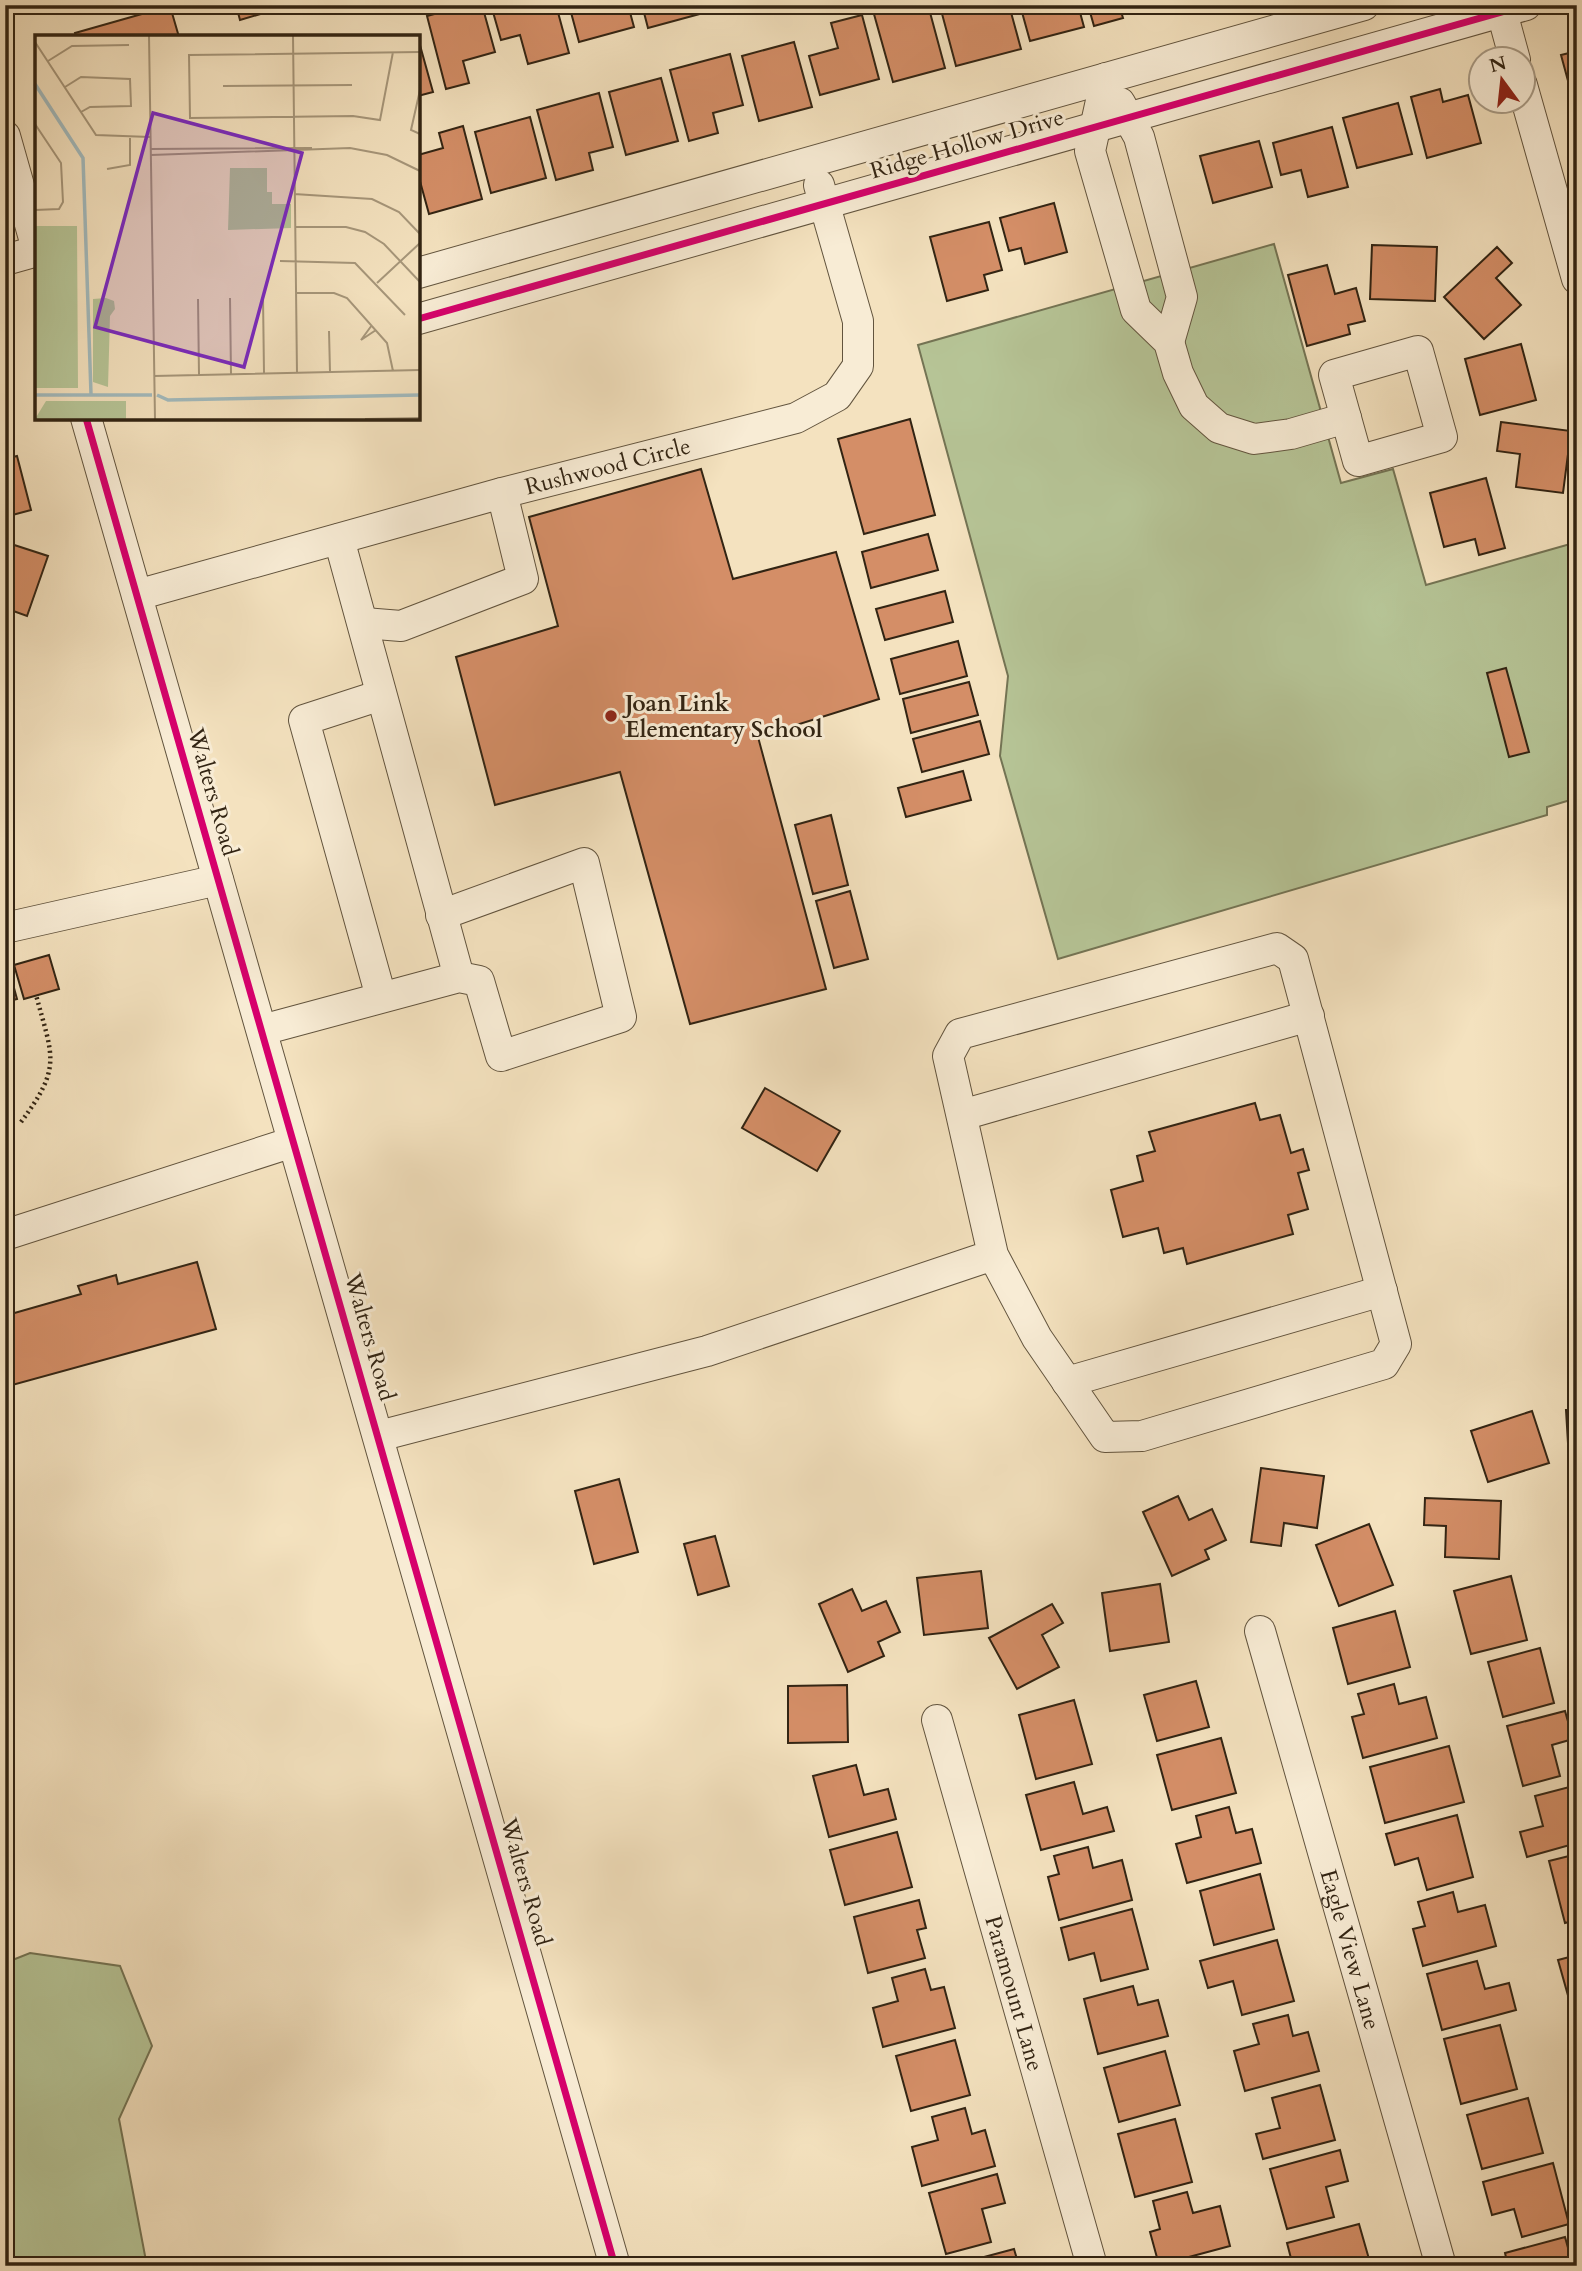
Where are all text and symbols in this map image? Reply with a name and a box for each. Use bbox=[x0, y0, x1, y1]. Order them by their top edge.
inset map bbox=[35, 35, 420, 420]
north arrow bbox=[1466, 46, 1536, 116]
text: N bbox=[1487, 50, 1510, 79]
street label: Ridge Hollow Drive bbox=[867, 102, 1067, 186]
street label: Rushwood Circle bbox=[521, 430, 694, 502]
place label: Joan Link Elementary School bbox=[622, 688, 823, 745]
marker: Joan Link Elementary School bbox=[603, 708, 619, 724]
street label: Walters Road bbox=[180, 723, 246, 860]
street label: Walters Road bbox=[337, 1268, 403, 1405]
street label: Walters Road bbox=[493, 1813, 559, 1950]
street label: Eagle View Lane bbox=[1313, 1866, 1388, 2033]
street label: Paramount Lane bbox=[978, 1912, 1051, 2075]

